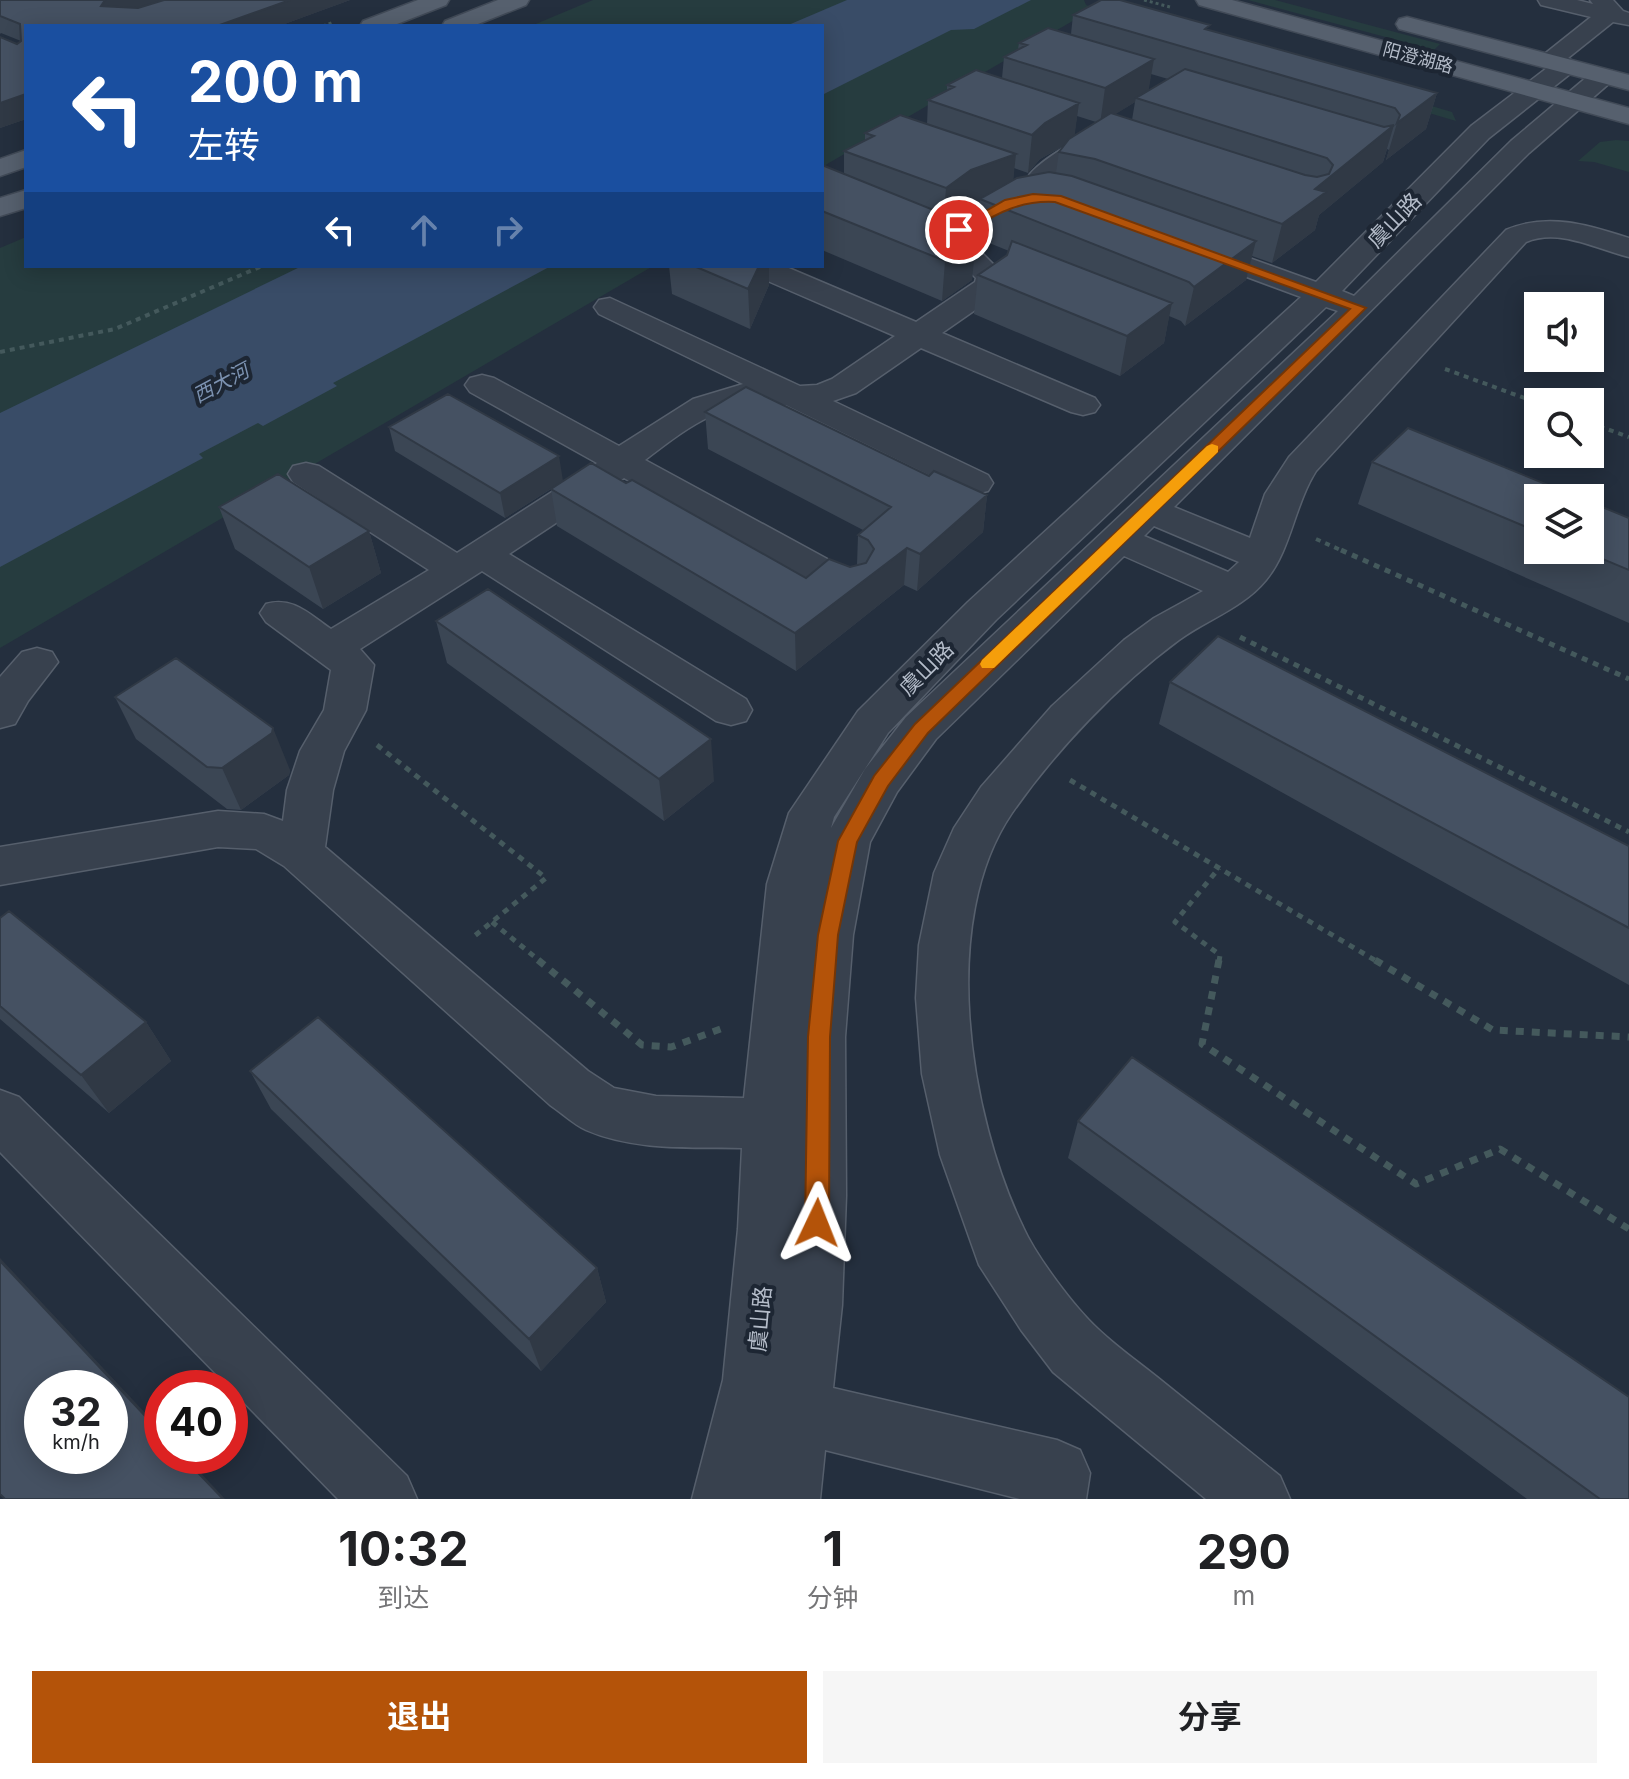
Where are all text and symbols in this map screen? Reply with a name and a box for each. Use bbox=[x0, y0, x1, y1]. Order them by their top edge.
street label: 阳澄湖路 bbox=[1381, 38, 1456, 77]
text: 200 m bbox=[188, 48, 363, 116]
icon: left bbox=[56, 56, 160, 160]
text: 左转 bbox=[188, 123, 260, 167]
street label: 虞山路 bbox=[1362, 187, 1426, 253]
pin bbox=[925, 196, 993, 264]
icon: left bbox=[318, 208, 362, 252]
icon: ahead bbox=[402, 208, 446, 252]
icon: right bbox=[486, 208, 530, 252]
icon: arrive bbox=[937, 208, 981, 252]
map controls bbox=[1524, 292, 1604, 564]
button: sound bbox=[1524, 292, 1604, 372]
water label: 西大河 bbox=[189, 356, 257, 408]
button: search bbox=[1524, 388, 1604, 468]
button: layers bbox=[1524, 484, 1604, 564]
street label: 虞山路 bbox=[893, 635, 959, 701]
position arrow bbox=[775, 1181, 859, 1265]
street label: 虞山路 bbox=[744, 1285, 776, 1353]
speed limit sign: 40 bbox=[144, 1370, 248, 1474]
text: 32 bbox=[50, 1387, 102, 1436]
text: km/h bbox=[52, 1430, 100, 1454]
text: 10:32 bbox=[338, 1519, 469, 1578]
text: 1 bbox=[822, 1519, 843, 1578]
text: 290 bbox=[1197, 1522, 1291, 1581]
text: m bbox=[1232, 1580, 1255, 1611]
text: 到达 bbox=[377, 1582, 429, 1613]
text: 分钟 bbox=[807, 1582, 859, 1613]
button: 退出 bbox=[32, 1671, 807, 1763]
button: 分享 bbox=[823, 1671, 1597, 1763]

